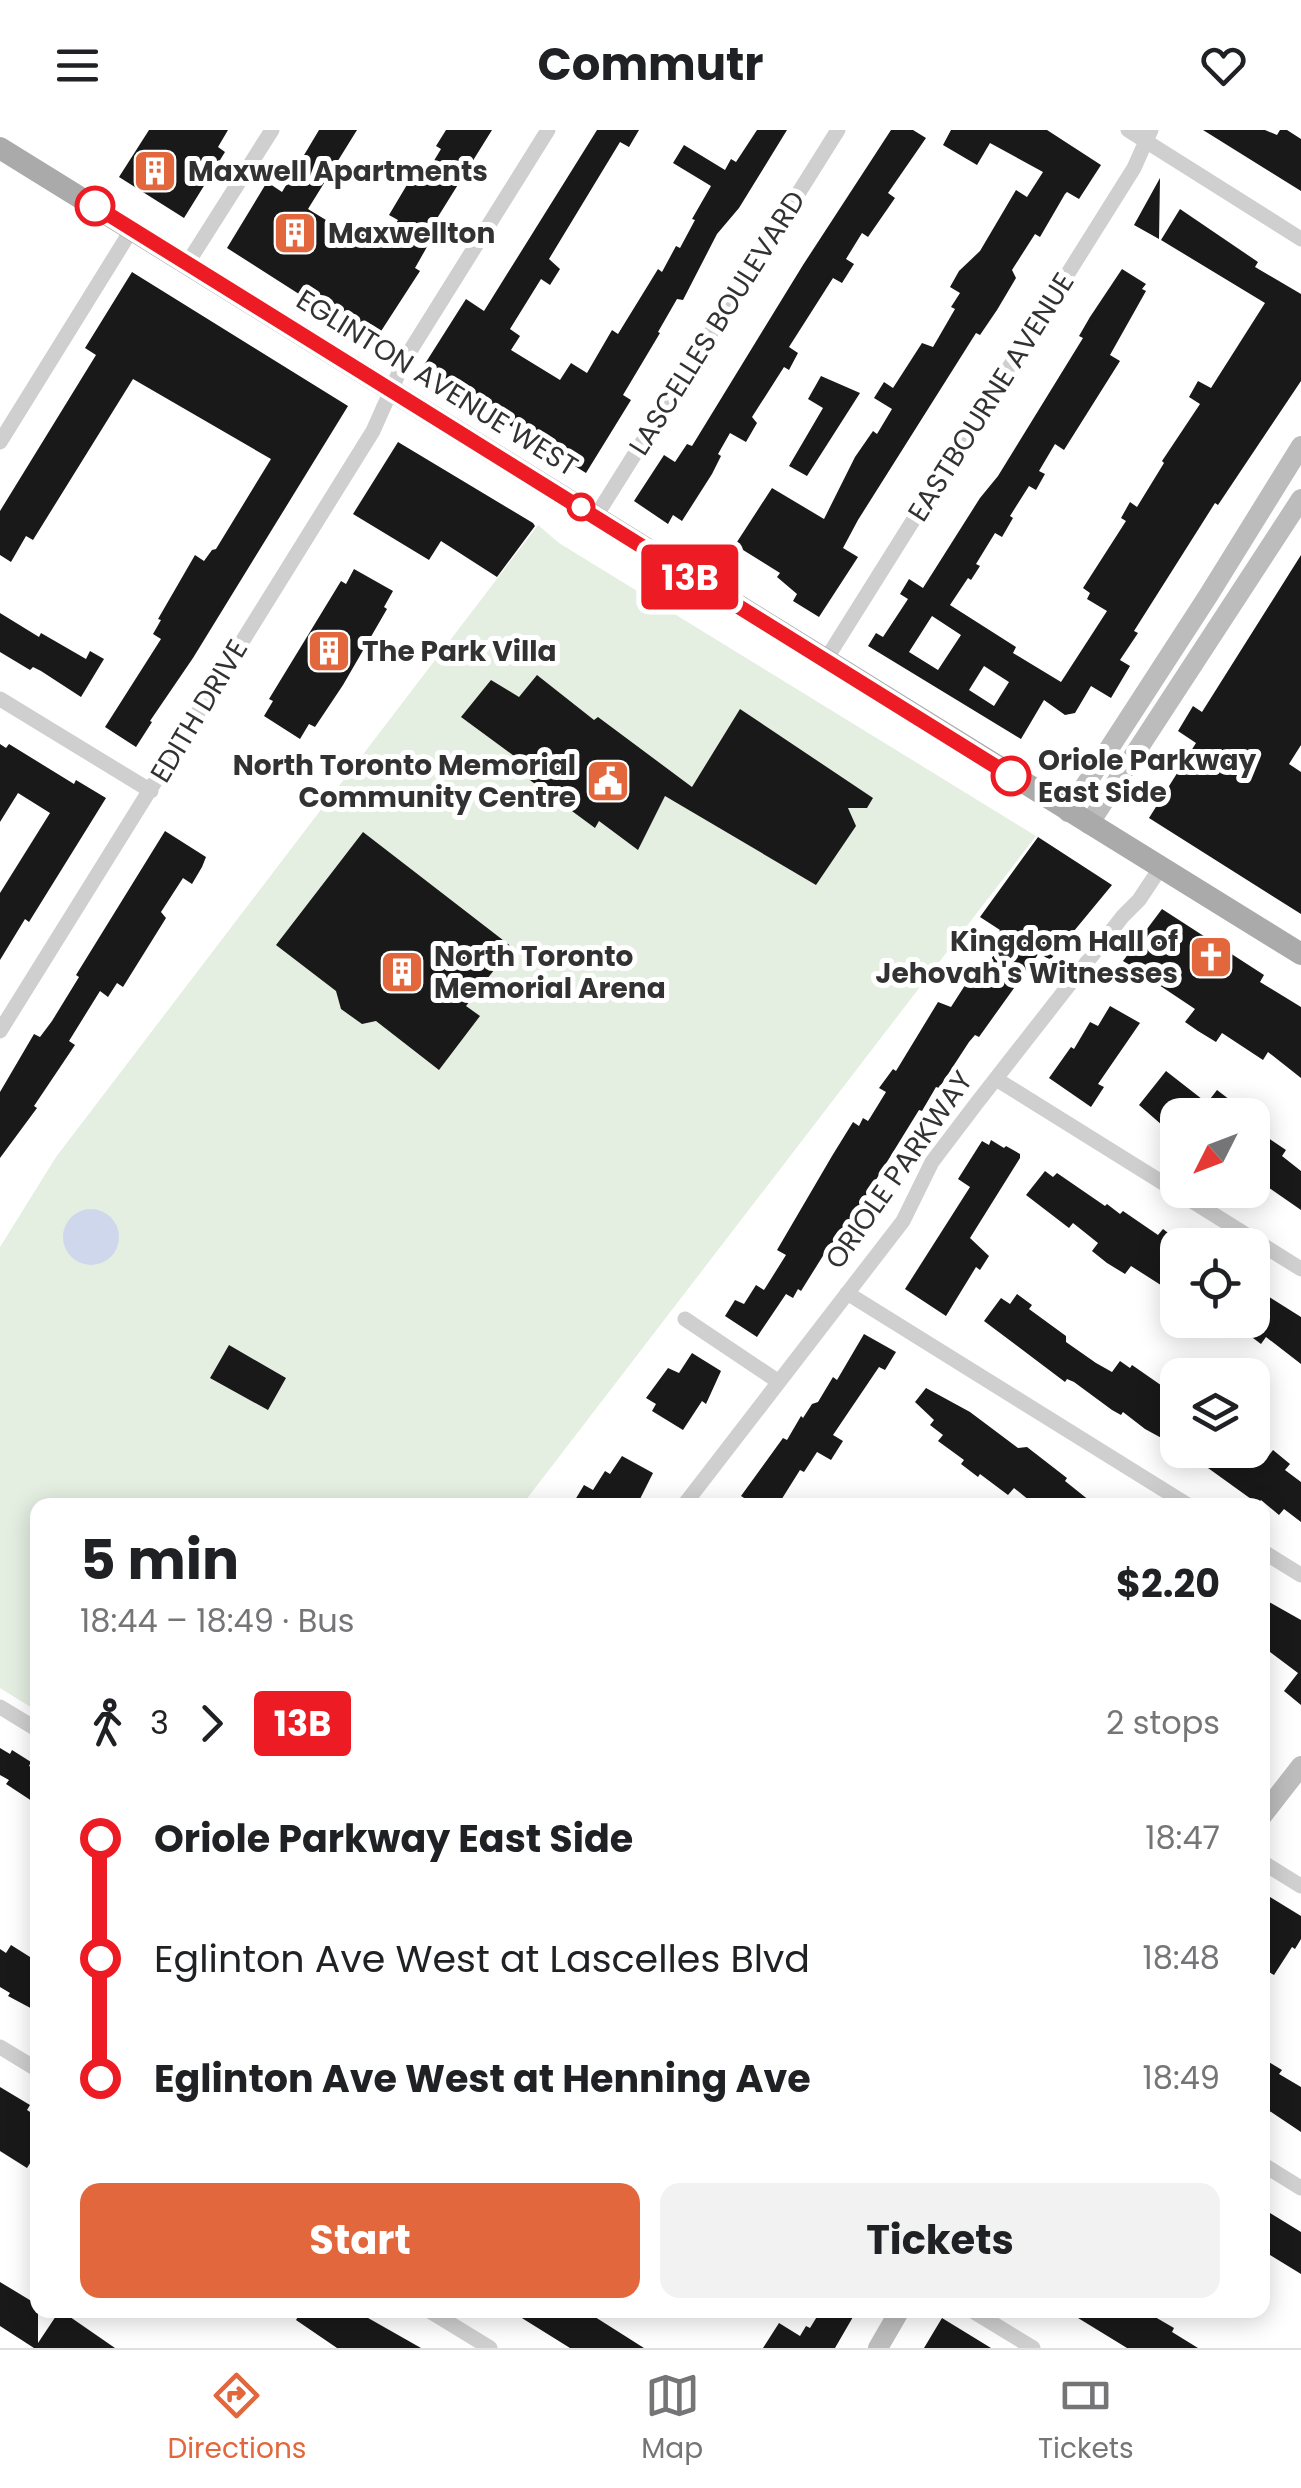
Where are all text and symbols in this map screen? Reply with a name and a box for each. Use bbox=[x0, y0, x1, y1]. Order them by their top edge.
text: Commutr bbox=[537, 33, 764, 96]
icon: menu bbox=[50, 38, 105, 93]
icon: heart bbox=[1196, 38, 1251, 93]
building icon: Maxwell Apartments bbox=[132, 148, 178, 194]
place label: Maxwell Apartments bbox=[188, 152, 488, 191]
street label: LASCELLES BOULEVARD bbox=[620, 183, 814, 463]
unlabelled marker bbox=[76, 187, 114, 225]
building icon: Maxwellton bbox=[272, 210, 318, 256]
place label: Maxwellton bbox=[328, 214, 495, 253]
street label: EASTBOURNE AVENUE bbox=[899, 265, 1083, 529]
street label: EGLINTON AVENUE WEST bbox=[289, 280, 585, 486]
unlabelled marker bbox=[568, 494, 594, 520]
line badge: 13B bbox=[632, 544, 748, 610]
text: 13B bbox=[661, 553, 719, 602]
building icon: The Park Villa bbox=[306, 628, 352, 674]
street label: EDITH DRIVE bbox=[141, 632, 257, 790]
place label: The Park Villa bbox=[362, 632, 557, 671]
place label: Oriole Parkway East Side bbox=[1038, 741, 1257, 812]
place label: North Toronto Memorial Community Centre bbox=[233, 746, 576, 817]
marker: Oriole Parkway East Side bbox=[992, 757, 1030, 795]
public building icon: North Toronto Memorial Community Centre bbox=[585, 758, 631, 804]
place label: Kingdom Hall of Jehovah's Witnesses bbox=[875, 922, 1178, 993]
church icon: Kingdom Hall of Jehovah's Witnesses bbox=[1188, 934, 1234, 980]
place label: North Toronto Memorial Arena bbox=[434, 937, 666, 1008]
building icon: North Toronto Memorial Arena bbox=[379, 949, 425, 995]
street label: ORIOLE PARKWAY bbox=[816, 1063, 982, 1277]
north arrow bbox=[1160, 1098, 1270, 1208]
map controls bbox=[1160, 1098, 1270, 1468]
button: locate bbox=[1160, 1228, 1270, 1338]
button: layers bbox=[1160, 1358, 1270, 1468]
text: 5 min bbox=[80, 1521, 239, 1598]
text: $2.20 bbox=[1116, 1557, 1220, 1610]
text: 18:44 – 18:49 · Bus bbox=[80, 1598, 354, 1643]
icon: walk bbox=[80, 1696, 135, 1751]
icon: forward bbox=[184, 1696, 239, 1751]
text: 13B bbox=[274, 1699, 331, 1748]
text: 3 bbox=[150, 1700, 169, 1745]
text: 2 stops bbox=[1106, 1700, 1220, 1745]
text: Oriole Parkway East Side bbox=[154, 1812, 633, 1865]
text: 18:47 bbox=[1145, 1815, 1220, 1860]
text: Eglinton Ave West at Lascelles Blvd bbox=[154, 1932, 810, 1985]
text: 18:48 bbox=[1142, 1935, 1220, 1980]
text: Eglinton Ave West at Henning Ave bbox=[154, 2052, 811, 2105]
text: 18:49 bbox=[1142, 2055, 1220, 2100]
button: Start bbox=[80, 2183, 640, 2298]
button: Tickets bbox=[660, 2183, 1220, 2298]
tab: Directions bbox=[167, 2368, 306, 2470]
tab: Map bbox=[641, 2368, 703, 2470]
tab: Tickets bbox=[1038, 2368, 1134, 2470]

